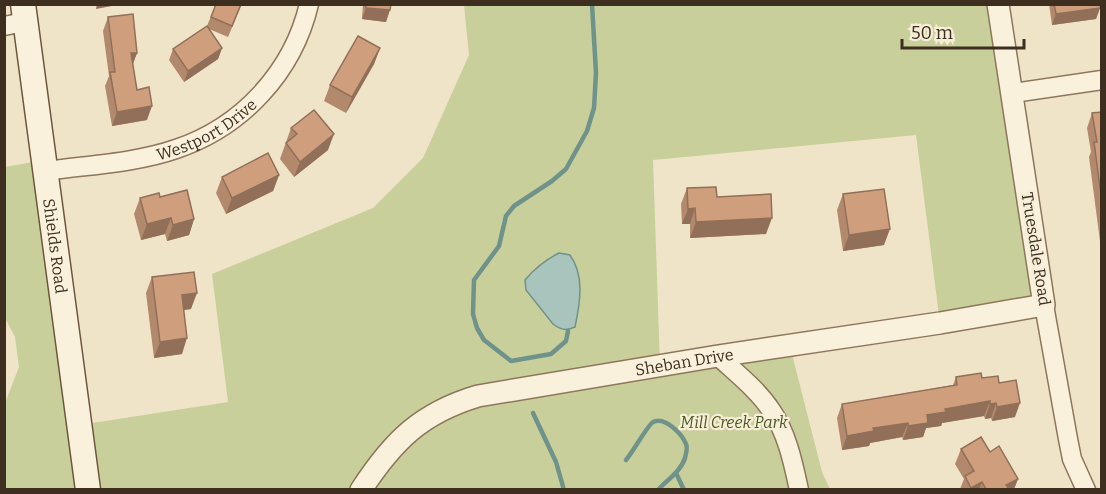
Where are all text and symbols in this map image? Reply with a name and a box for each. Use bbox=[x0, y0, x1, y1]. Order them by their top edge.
scale bar bbox=[902, 12, 1024, 50]
text: 50 m bbox=[911, 22, 953, 44]
street label: Westport Drive bbox=[154, 95, 260, 164]
street label: Truesdale Road bbox=[1018, 191, 1054, 308]
street label: Shields Road bbox=[40, 197, 71, 295]
street label: Sheban Drive bbox=[634, 344, 735, 379]
park label: Mill Creek Park bbox=[680, 413, 788, 432]

